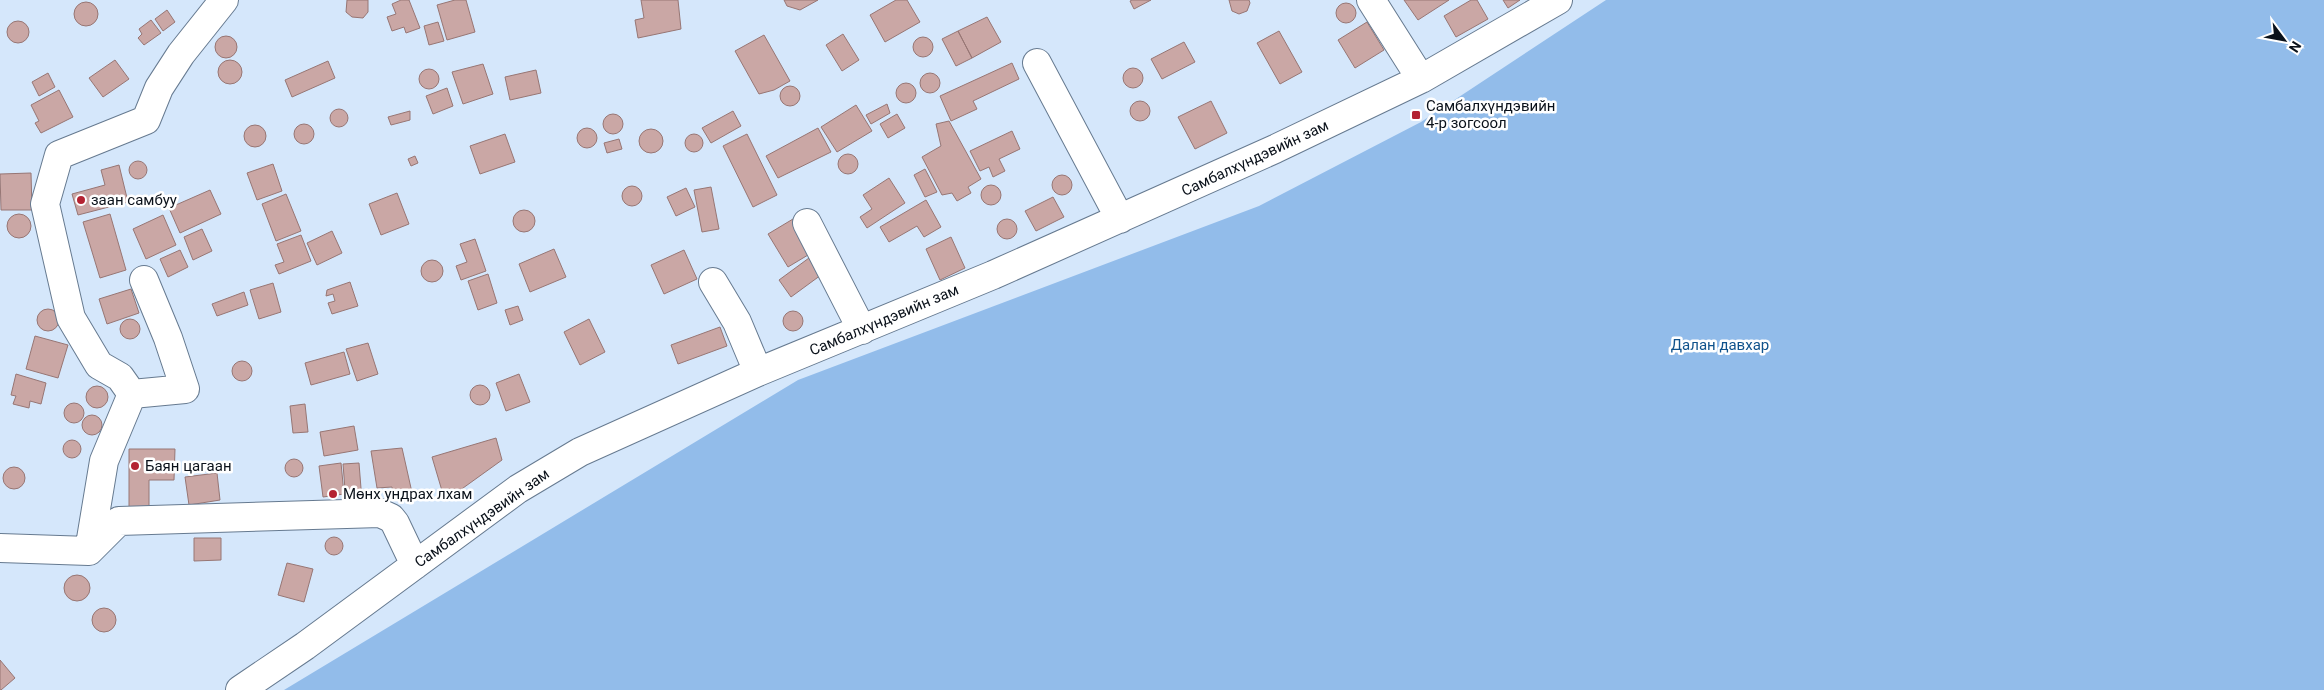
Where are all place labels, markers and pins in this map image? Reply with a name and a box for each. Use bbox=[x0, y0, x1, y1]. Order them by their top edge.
place label: Самбалхүндэвийн 4-р зогсоол bbox=[1426, 97, 1555, 132]
marker: Самбалхүндэвийн 4-р зогсоол bbox=[1410, 109, 1422, 121]
place label: заан самбуу bbox=[91, 191, 177, 209]
marker: заан самбуу bbox=[75, 194, 87, 206]
place label: Баян цагаан bbox=[145, 457, 232, 475]
marker: Баян цагаан bbox=[129, 460, 141, 472]
place label: Мөнх ундрах лхам bbox=[343, 485, 472, 503]
marker: Мөнх ундрах лхам bbox=[327, 488, 339, 500]

